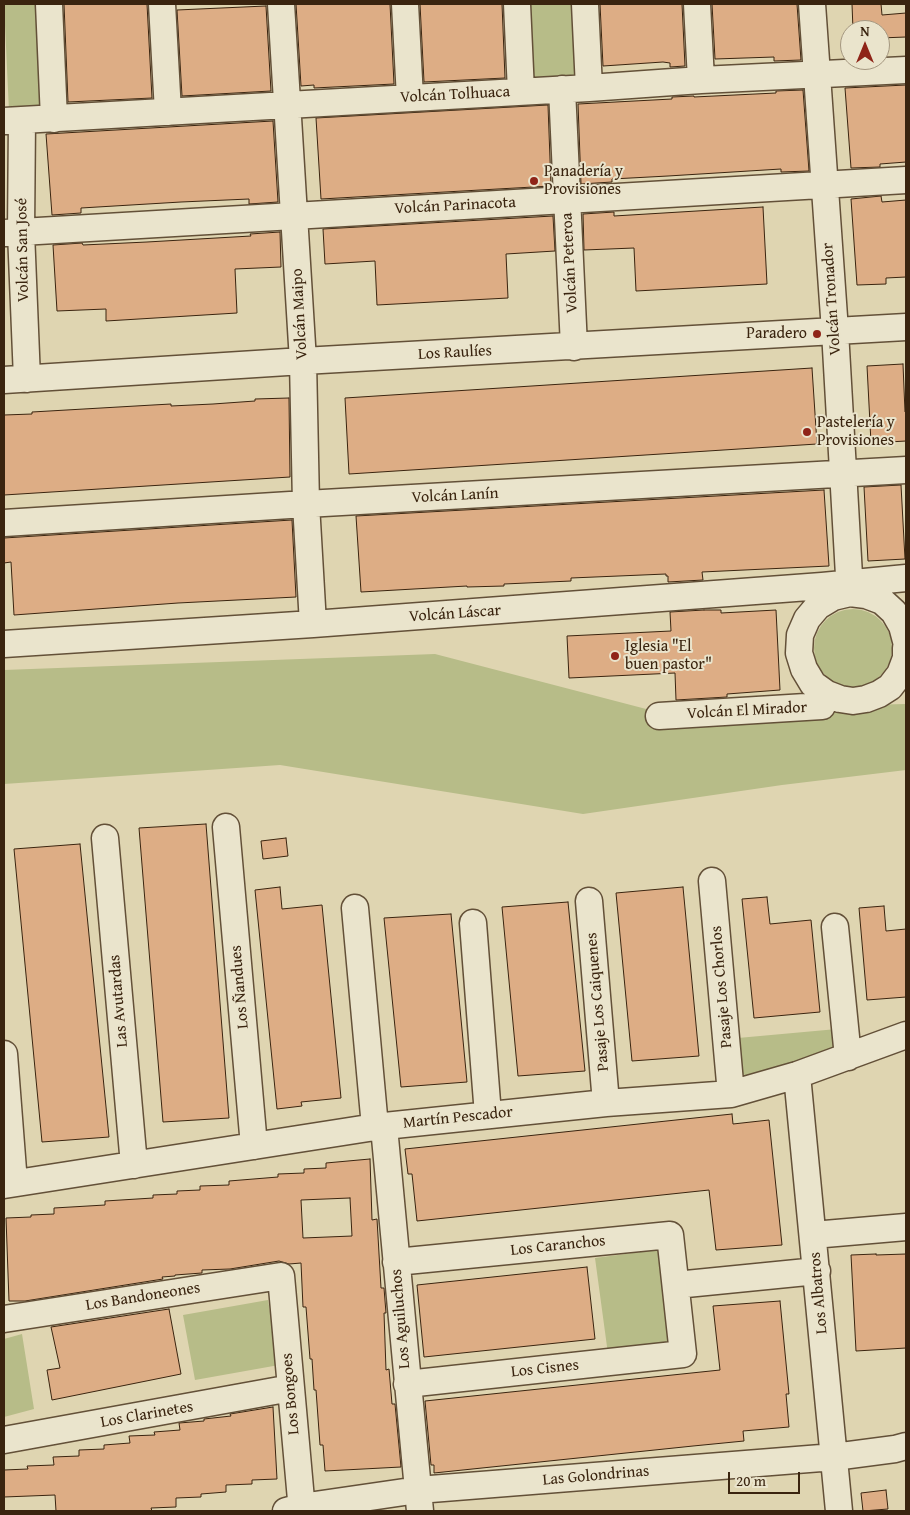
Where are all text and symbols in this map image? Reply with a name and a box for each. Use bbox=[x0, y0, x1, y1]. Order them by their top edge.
north arrow bbox=[840, 20, 890, 70]
text: N bbox=[860, 21, 870, 41]
street label: Volcán Tolhuaca bbox=[399, 83, 511, 107]
place label: Panadería y Provisiones bbox=[544, 162, 623, 200]
marker: Panadería y Provisiones bbox=[528, 175, 540, 187]
street label: Volcán Parinacota bbox=[394, 193, 516, 219]
street label: Volcán San José bbox=[12, 198, 34, 302]
street label: Volcán Peteroa bbox=[558, 212, 582, 314]
street label: Volcán Tronador bbox=[818, 242, 846, 356]
street label: Volcán Maipo bbox=[288, 268, 312, 360]
place label: Paradero bbox=[746, 324, 807, 344]
marker: Paradero bbox=[811, 328, 823, 340]
street label: Los Raulíes bbox=[417, 341, 493, 365]
place label: Pastelería y Provisiones bbox=[817, 413, 895, 451]
marker: Pastelería y Provisiones bbox=[801, 426, 813, 438]
street label: Volcán Lanín bbox=[411, 484, 499, 508]
street label: Volcán Láscar bbox=[408, 601, 502, 627]
place label: Iglesia "El buen pastor" bbox=[625, 637, 712, 675]
marker: Iglesia "El buen pastor" bbox=[609, 650, 621, 662]
street label: Volcán El Mirador bbox=[686, 698, 808, 724]
street label: Pasaje Los Chorlos bbox=[707, 925, 737, 1049]
street label: Pasaje Los Caiquenes bbox=[582, 932, 614, 1072]
street label: Los Ñandues bbox=[227, 944, 253, 1030]
street label: Las Avutardas bbox=[105, 954, 133, 1048]
street label: Martín Pescador bbox=[402, 1103, 514, 1133]
street label: Los Caranchos bbox=[510, 1231, 606, 1261]
street label: Los Albatros bbox=[806, 1251, 832, 1335]
street label: Los Aguiluchos bbox=[387, 1268, 415, 1370]
street label: Los Bandoneones bbox=[84, 1278, 202, 1316]
street label: Los Bongoes bbox=[278, 1352, 304, 1436]
street label: Los Cisnes bbox=[510, 1356, 580, 1382]
street label: Los Clarinetes bbox=[99, 1397, 195, 1433]
street label: Las Golondrinas bbox=[542, 1462, 650, 1490]
scale bar bbox=[730, 1462, 802, 1494]
text: 20 m bbox=[736, 1470, 766, 1491]

